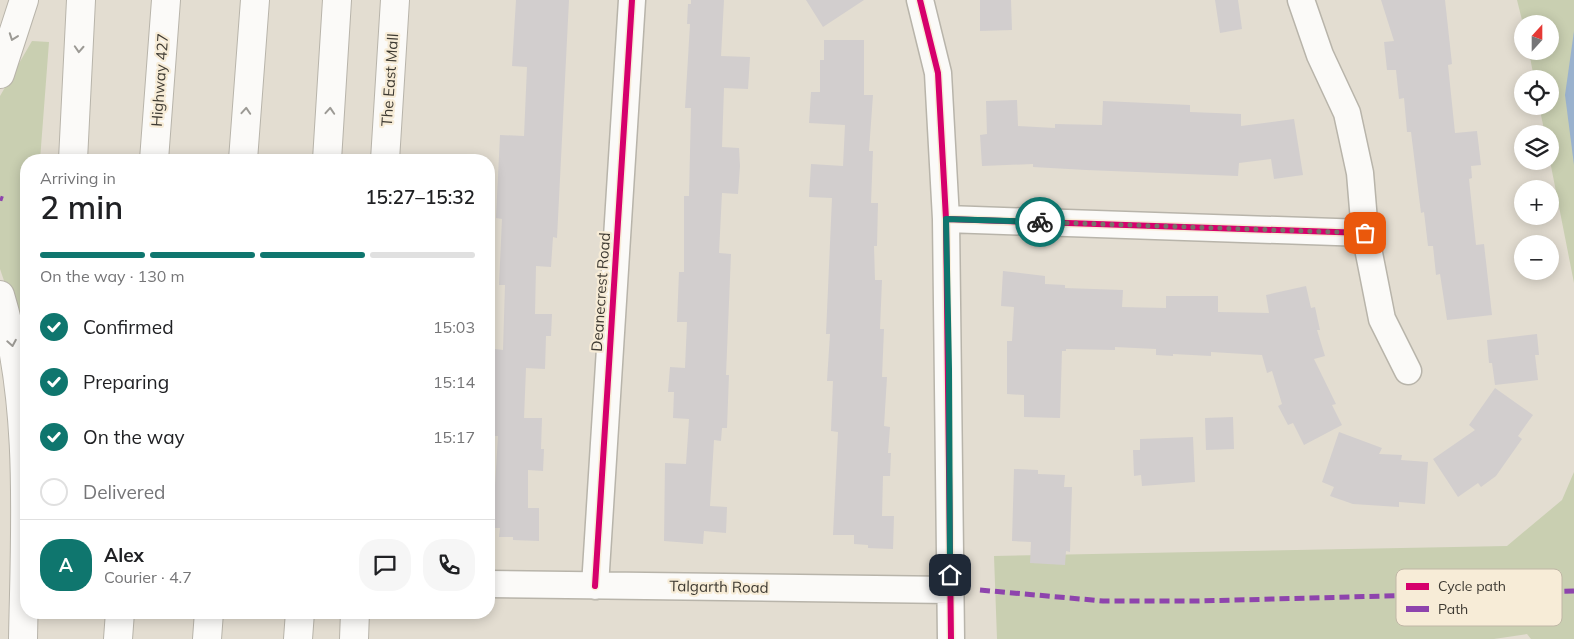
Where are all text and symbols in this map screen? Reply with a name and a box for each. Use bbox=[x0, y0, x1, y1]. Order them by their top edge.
north arrow bbox=[1514, 15, 1559, 60]
map controls bbox=[1514, 15, 1559, 280]
one-way arrow bbox=[9, 32, 19, 41]
street label: Highway 427 bbox=[147, 33, 172, 127]
street label: The East Mall bbox=[377, 33, 402, 127]
one-way arrow bbox=[73, 45, 84, 53]
button: locate bbox=[1514, 70, 1559, 115]
one-way arrow bbox=[241, 107, 252, 115]
one-way arrow bbox=[325, 107, 336, 115]
button: layers bbox=[1514, 125, 1559, 170]
text: Arriving in bbox=[40, 168, 116, 188]
button: + bbox=[1514, 180, 1559, 225]
text: 15:27–15:32 bbox=[365, 185, 475, 209]
text: 2 min bbox=[40, 187, 123, 227]
courier bbox=[1015, 197, 1065, 247]
icon: bike bbox=[1026, 208, 1054, 236]
pin bbox=[1344, 212, 1386, 254]
icon: bag bbox=[1351, 219, 1379, 247]
street label: Deanecrest Road bbox=[587, 232, 614, 352]
button: − bbox=[1514, 235, 1559, 280]
text: On the way · 130 m bbox=[40, 266, 185, 286]
icon: check bbox=[40, 313, 68, 341]
text: Confirmed bbox=[83, 315, 174, 339]
text: 15:03 bbox=[433, 317, 475, 337]
one-way arrow bbox=[6, 338, 16, 347]
icon: check bbox=[40, 368, 68, 396]
text: Preparing bbox=[83, 370, 169, 394]
text: 15:14 bbox=[433, 372, 475, 392]
icon: check bbox=[40, 423, 68, 451]
text: On the way bbox=[83, 425, 185, 449]
text: 15:17 bbox=[433, 427, 475, 447]
text: Delivered bbox=[83, 480, 165, 504]
button: chat bbox=[359, 539, 411, 591]
button: phone bbox=[423, 539, 475, 591]
text: Alex bbox=[104, 543, 144, 567]
text: A bbox=[59, 553, 73, 577]
pin bbox=[929, 554, 971, 596]
icon: home bbox=[936, 561, 964, 589]
text: Courier · 4.7 bbox=[104, 567, 192, 587]
legend bbox=[1396, 569, 1562, 626]
street label: Talgarth Road bbox=[669, 576, 769, 597]
text: Cycle path bbox=[1438, 577, 1506, 595]
text: Path bbox=[1438, 600, 1468, 618]

